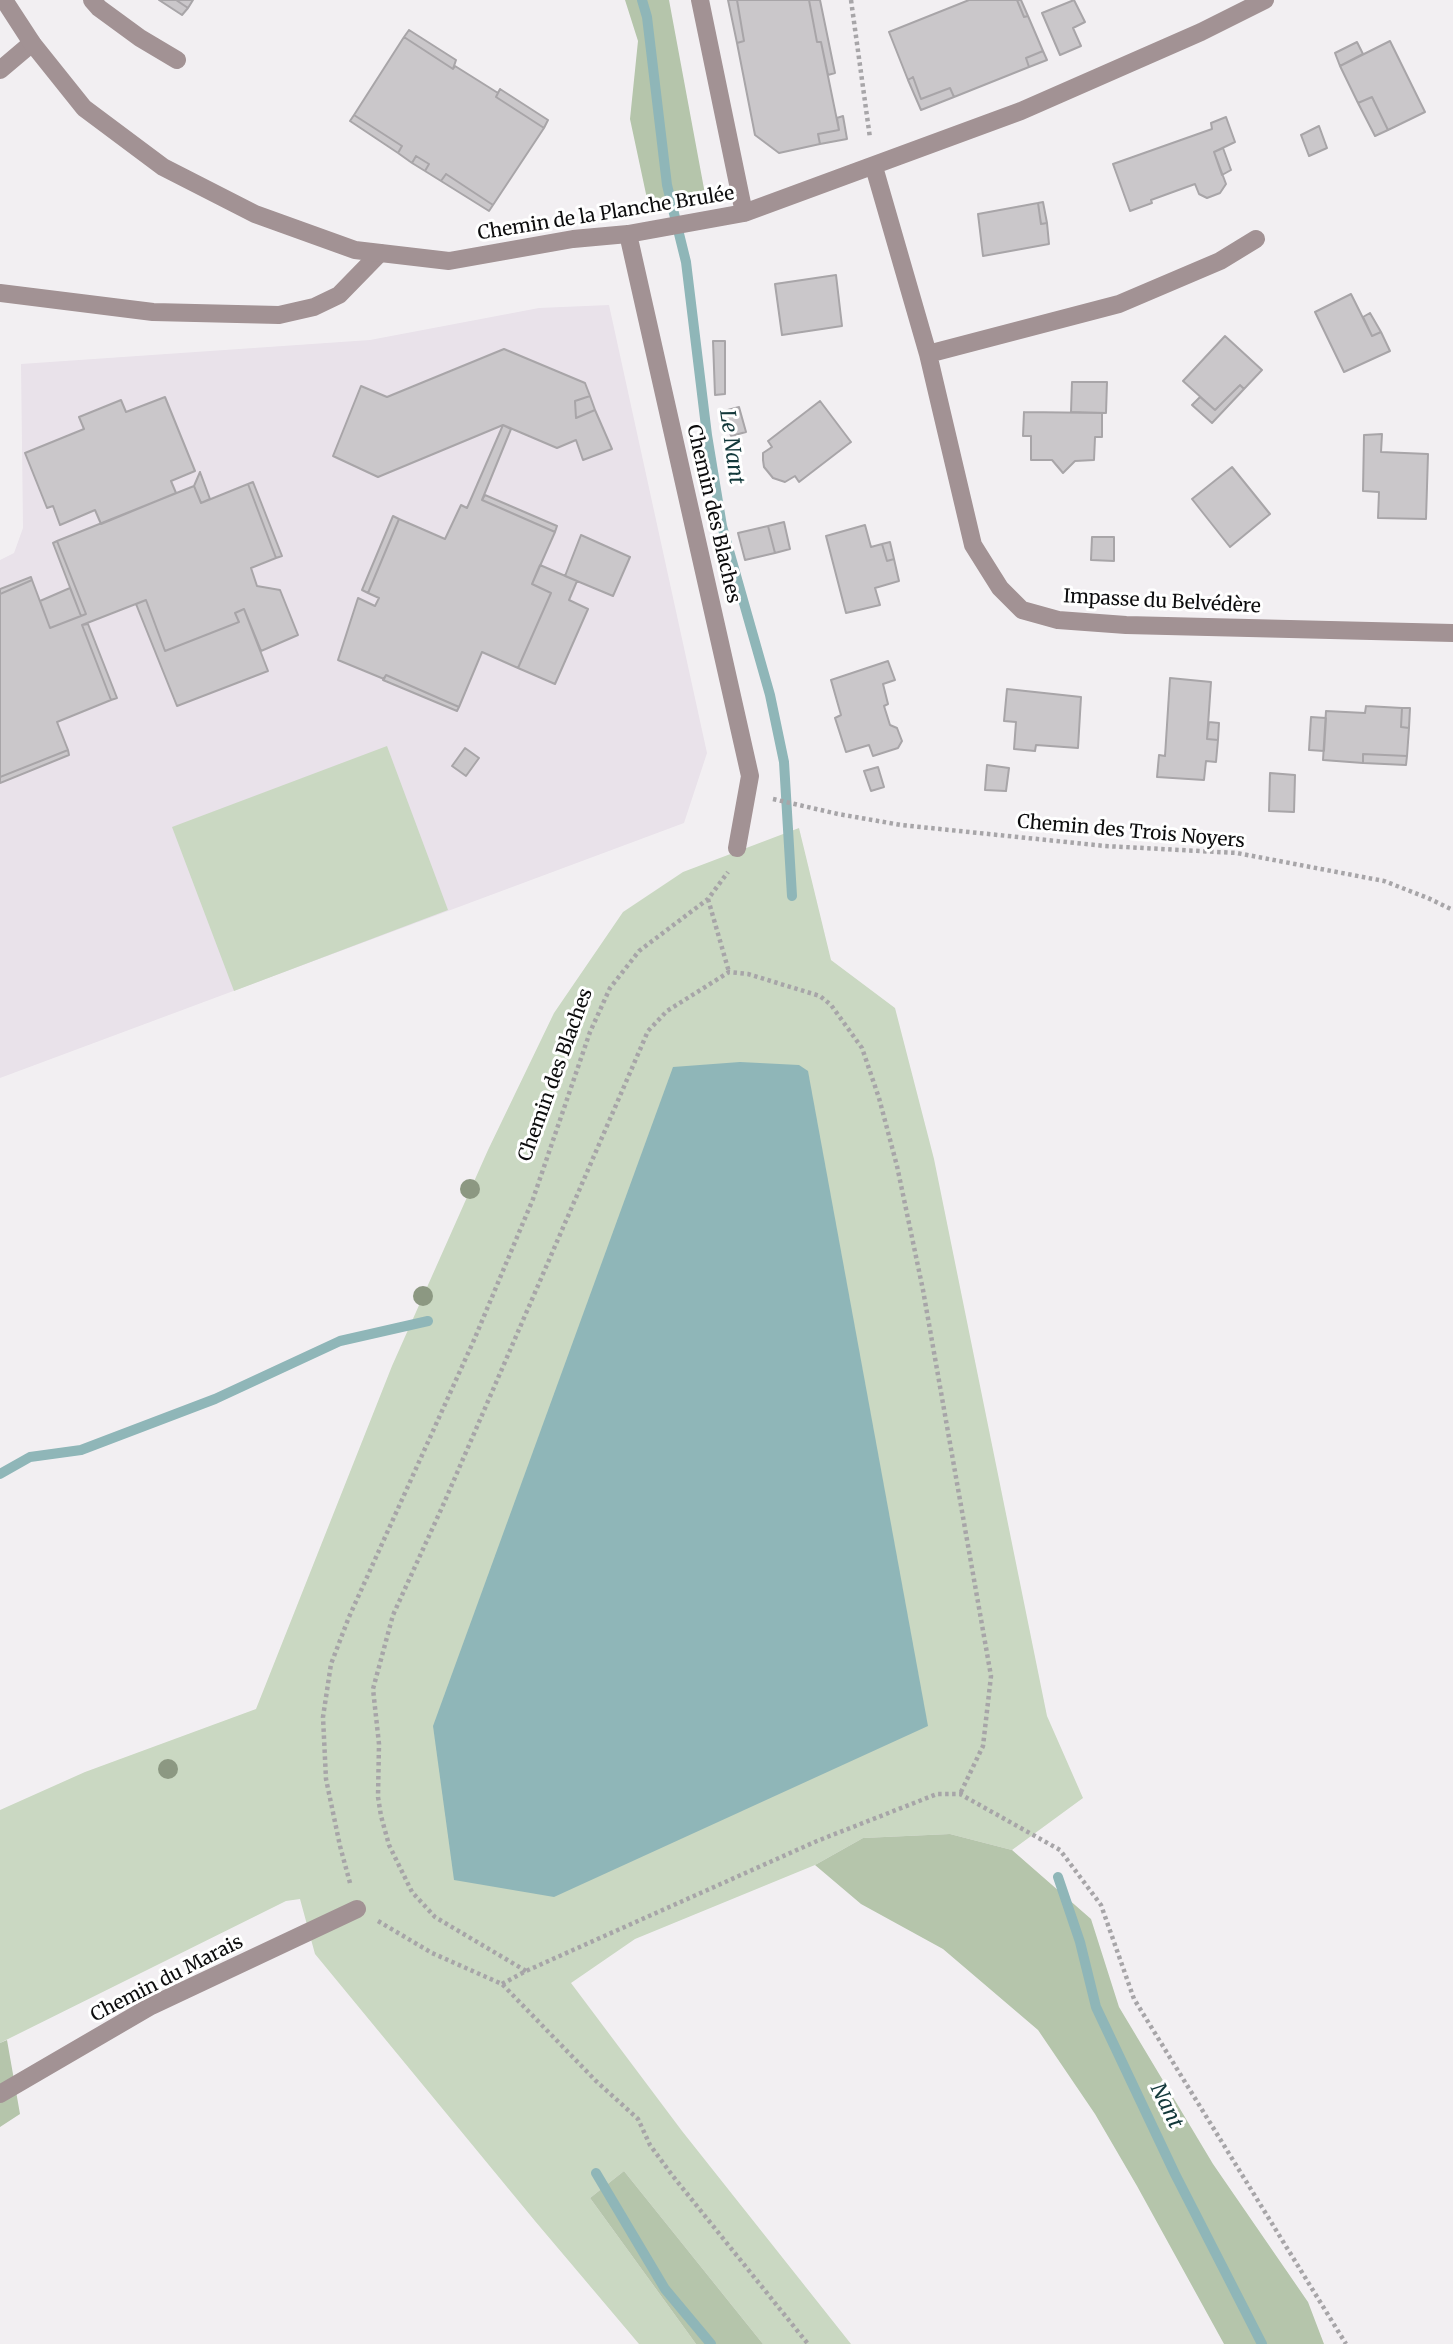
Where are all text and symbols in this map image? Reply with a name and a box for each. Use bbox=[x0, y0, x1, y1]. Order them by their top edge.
street label: Chemin de la Planche Brulée bbox=[476, 182, 736, 246]
water label: Le Nant bbox=[713, 408, 749, 486]
street label: Chemin des Blaches bbox=[681, 423, 745, 605]
street label: Impasse du Belvédère bbox=[1063, 585, 1261, 619]
street label: Chemin des Trois Noyers bbox=[1016, 811, 1246, 853]
street label: Chemin des Blaches bbox=[514, 985, 598, 1165]
street label: Chemin du Marais bbox=[87, 1931, 247, 2027]
water label: Nant bbox=[1144, 2079, 1188, 2133]

